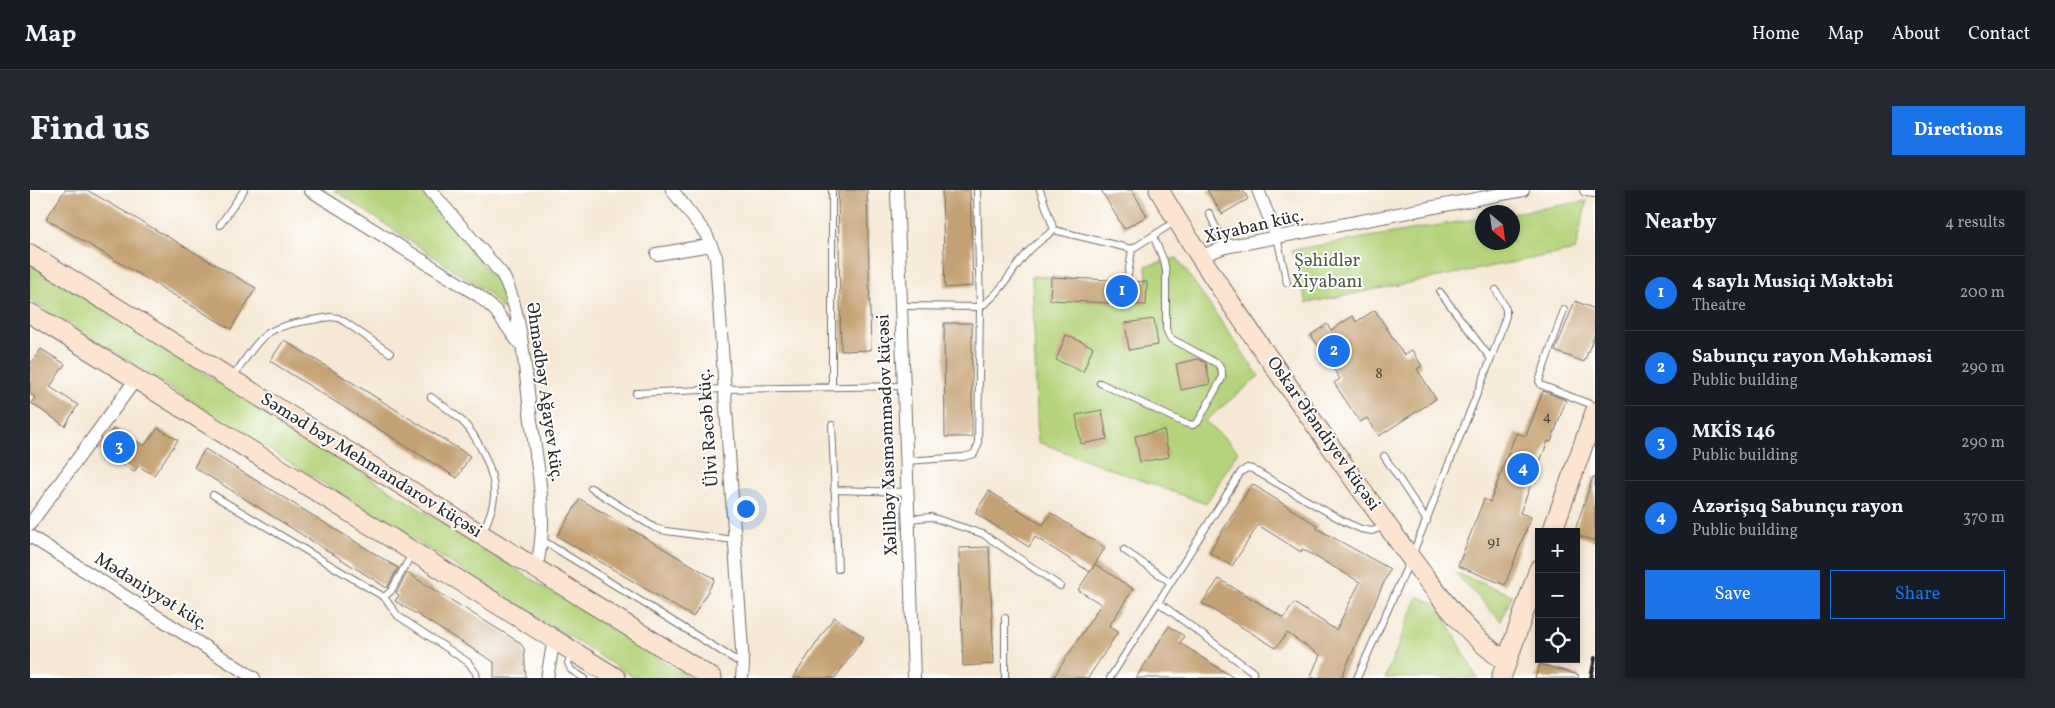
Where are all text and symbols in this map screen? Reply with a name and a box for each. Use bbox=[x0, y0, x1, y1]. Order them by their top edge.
text: Map bbox=[25, 18, 76, 52]
text: Home bbox=[1752, 22, 1800, 47]
text: Map bbox=[1828, 22, 1864, 47]
text: About bbox=[1892, 22, 1940, 47]
text: Contact bbox=[1968, 22, 2030, 47]
text: Find us bbox=[30, 106, 150, 154]
button: Directions bbox=[1892, 106, 2025, 155]
street label: Xiyaban küç. bbox=[1202, 203, 1306, 251]
north arrow bbox=[1475, 205, 1520, 250]
text: Nearby bbox=[1645, 208, 1716, 237]
text: 4 results bbox=[1945, 212, 2005, 234]
park label: Şəhidlər Xiyabanı bbox=[1291, 249, 1363, 295]
text: 4 saylı Musiqi Məktəbi bbox=[1692, 269, 1894, 295]
pin: 1 bbox=[1106, 272, 1138, 310]
text: 1 bbox=[1658, 282, 1664, 304]
text: 200 m bbox=[1960, 282, 2005, 304]
text: Theatre bbox=[1692, 295, 1746, 317]
street label: Əhmədbəy Ağayev küç. bbox=[519, 301, 569, 483]
street label: Xəlilbəy Xasməmmədov küçəsi bbox=[871, 314, 905, 556]
pin: 2 bbox=[1318, 332, 1350, 370]
text: Sabunçu rayon Məhkəməsi bbox=[1692, 344, 1933, 370]
street label: Oskar Əfəndiyev küçəsi bbox=[1260, 352, 1386, 516]
text: 2 bbox=[1657, 357, 1665, 379]
text: 290 m bbox=[1961, 357, 2005, 379]
house number: 8 bbox=[1375, 364, 1383, 385]
street label: Ülvi Rəcəb küç. bbox=[692, 368, 726, 488]
text: Public building bbox=[1692, 370, 1798, 392]
street label: Səməd bəy Mehmandarov küçəsi bbox=[255, 387, 487, 545]
house number: 4 bbox=[1543, 407, 1552, 428]
text: MKİS 146 bbox=[1692, 419, 1775, 445]
pin: 3 bbox=[103, 428, 135, 466]
text: 3 bbox=[1657, 432, 1665, 454]
text: 290 m bbox=[1961, 432, 2005, 454]
text: Public building bbox=[1692, 445, 1798, 467]
pin: 4 bbox=[1507, 450, 1539, 488]
text: Azərişıq Sabunçu rayon bbox=[1692, 494, 1904, 520]
your location bbox=[733, 496, 759, 522]
text: 4 bbox=[1656, 507, 1666, 529]
text: 370 m bbox=[1963, 507, 2005, 529]
text: Public building bbox=[1692, 520, 1798, 542]
map controls bbox=[1535, 528, 1580, 663]
button: + bbox=[1535, 528, 1580, 573]
house number: 91 bbox=[1487, 532, 1501, 553]
street label: Mədəniyyət küç. bbox=[89, 547, 213, 637]
button: Save bbox=[1645, 570, 1820, 619]
button: Share bbox=[1830, 570, 2005, 619]
button: − bbox=[1535, 573, 1580, 618]
button: locate bbox=[1535, 618, 1580, 663]

